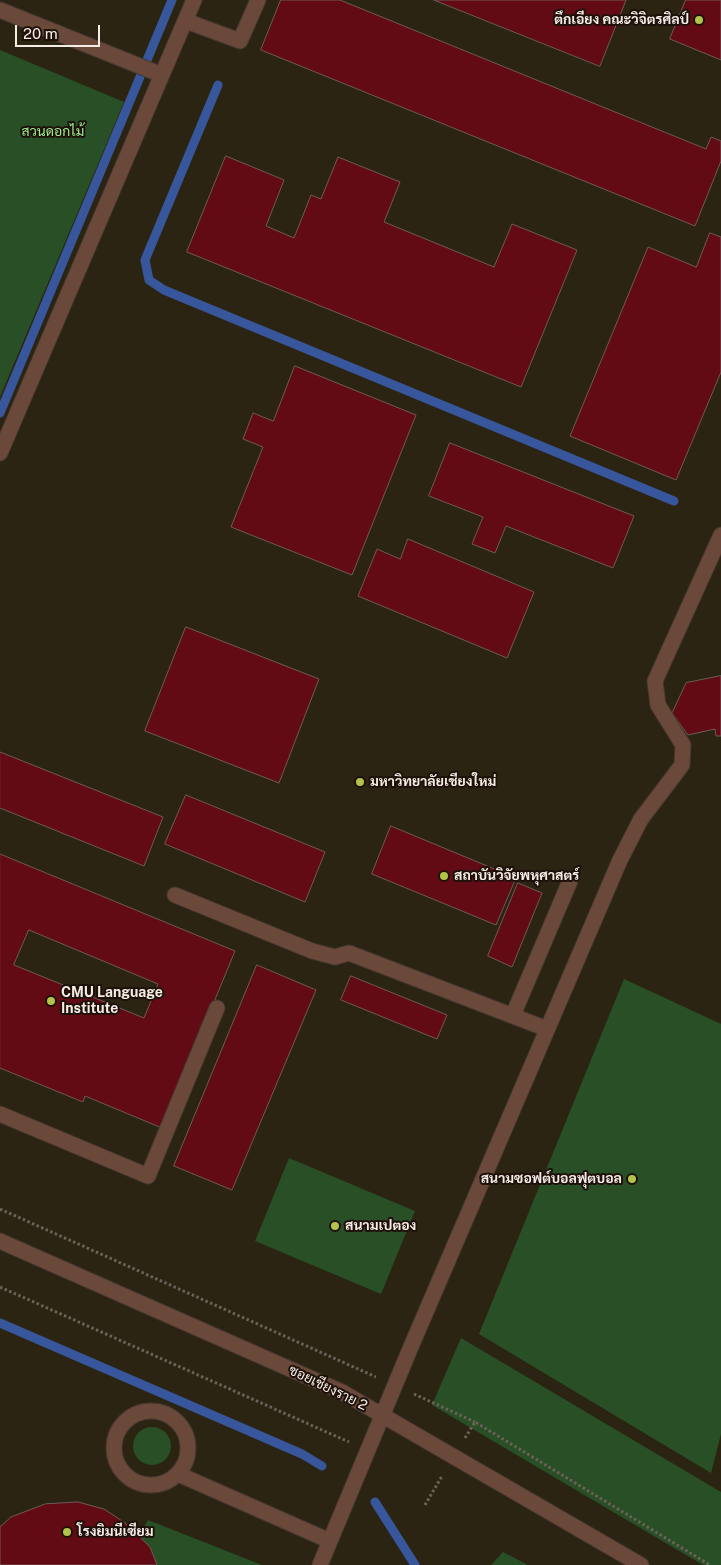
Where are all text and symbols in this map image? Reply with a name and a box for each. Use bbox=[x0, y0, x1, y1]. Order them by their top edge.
place label: ตึกเอียง คณะวิจิตรศิลป์ bbox=[554, 12, 689, 28]
marker: ตึกเอียง คณะวิจิตรศิลป์ bbox=[693, 14, 705, 26]
scale bar bbox=[18, 15, 102, 47]
text: 20 m bbox=[23, 25, 58, 42]
park label: สวนดอกไม้ bbox=[22, 124, 84, 140]
place label: มหาวิทยาลัยเชียงใหม่ bbox=[370, 774, 496, 790]
marker: มหาวิทยาลัยเชียงใหม่ bbox=[354, 776, 366, 788]
place label: สถาบันวิจัยพหุศาสตร์ bbox=[454, 868, 579, 884]
marker: สถาบันวิจัยพหุศาสตร์ bbox=[438, 870, 450, 882]
place label: CMU Language Institute bbox=[61, 985, 163, 1018]
marker: CMU Language Institute bbox=[45, 995, 57, 1007]
place label: สนามซอฟต์บอลฟุตบอล bbox=[481, 1171, 622, 1187]
marker: สนามซอฟต์บอลฟุตบอล bbox=[626, 1173, 638, 1185]
place label: สนามเปตอง bbox=[345, 1218, 416, 1234]
marker: สนามเปตอง bbox=[329, 1220, 341, 1232]
street label: ซอยเชียงราย 2 bbox=[286, 1362, 370, 1414]
place label: โรงยิมนีเซียม bbox=[77, 1524, 154, 1540]
marker: โรงยิมนีเซียม bbox=[61, 1526, 73, 1538]

